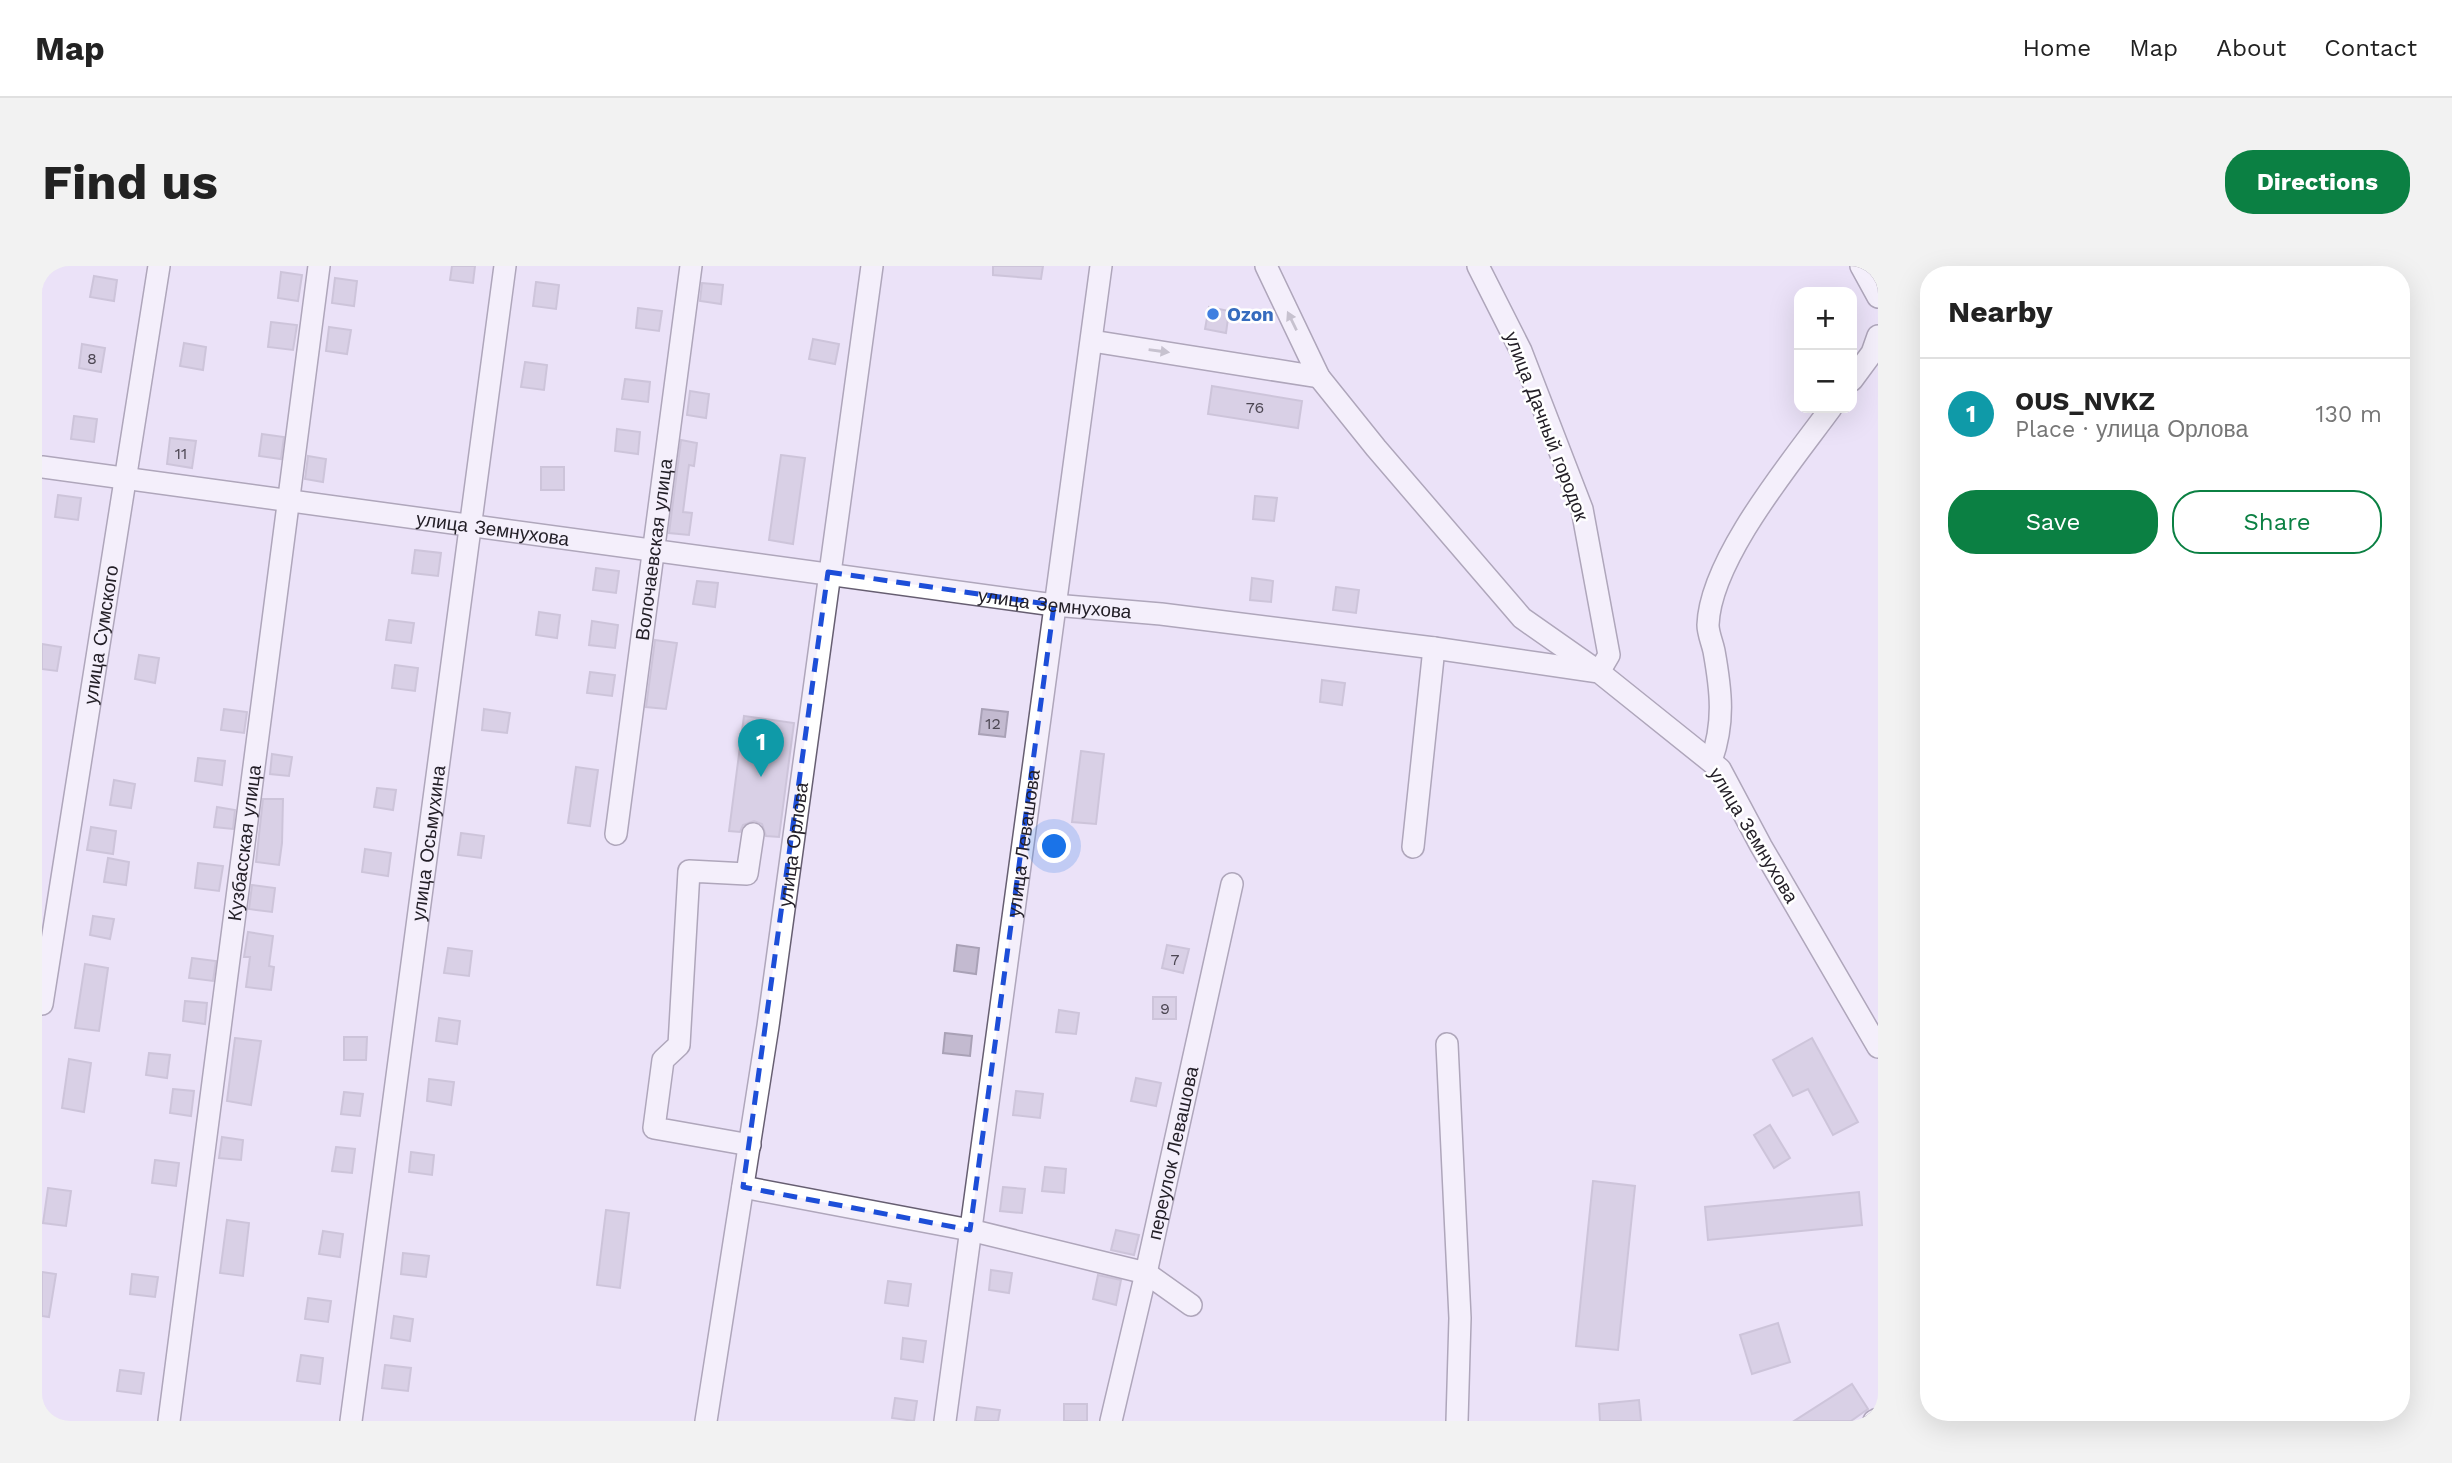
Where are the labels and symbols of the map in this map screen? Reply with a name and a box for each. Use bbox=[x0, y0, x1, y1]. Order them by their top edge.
place label: Ozon bbox=[1227, 303, 1274, 326]
marker: Ozon bbox=[1205, 306, 1221, 322]
one-way arrow bbox=[1287, 311, 1298, 331]
street label: улица Дачный городок bbox=[1500, 328, 1593, 525]
one-way arrow bbox=[1148, 346, 1170, 357]
house number: 8 bbox=[87, 349, 97, 368]
house number: 76 bbox=[1246, 398, 1264, 417]
house number: 11 bbox=[175, 444, 187, 463]
street label: Волочаевская улица bbox=[631, 457, 678, 642]
street label: улица Земнухова bbox=[415, 507, 571, 551]
street label: улица Сумского bbox=[79, 563, 123, 706]
street label: улица Земнухова bbox=[977, 584, 1133, 624]
house number: 12 bbox=[985, 714, 1001, 733]
pin: 1 bbox=[738, 719, 784, 777]
street label: Кузбасская улица bbox=[223, 763, 266, 922]
street label: улица Осьмухина bbox=[407, 763, 450, 922]
street label: улица Земнухова bbox=[1704, 763, 1803, 908]
street label: улица Левашова bbox=[1002, 768, 1045, 918]
street label: улица Орлова bbox=[773, 780, 813, 908]
your location bbox=[1037, 829, 1071, 863]
house number: 7 bbox=[1171, 950, 1180, 969]
house number: 9 bbox=[1160, 999, 1170, 1018]
street label: переулок Левашова bbox=[1143, 1064, 1203, 1242]

